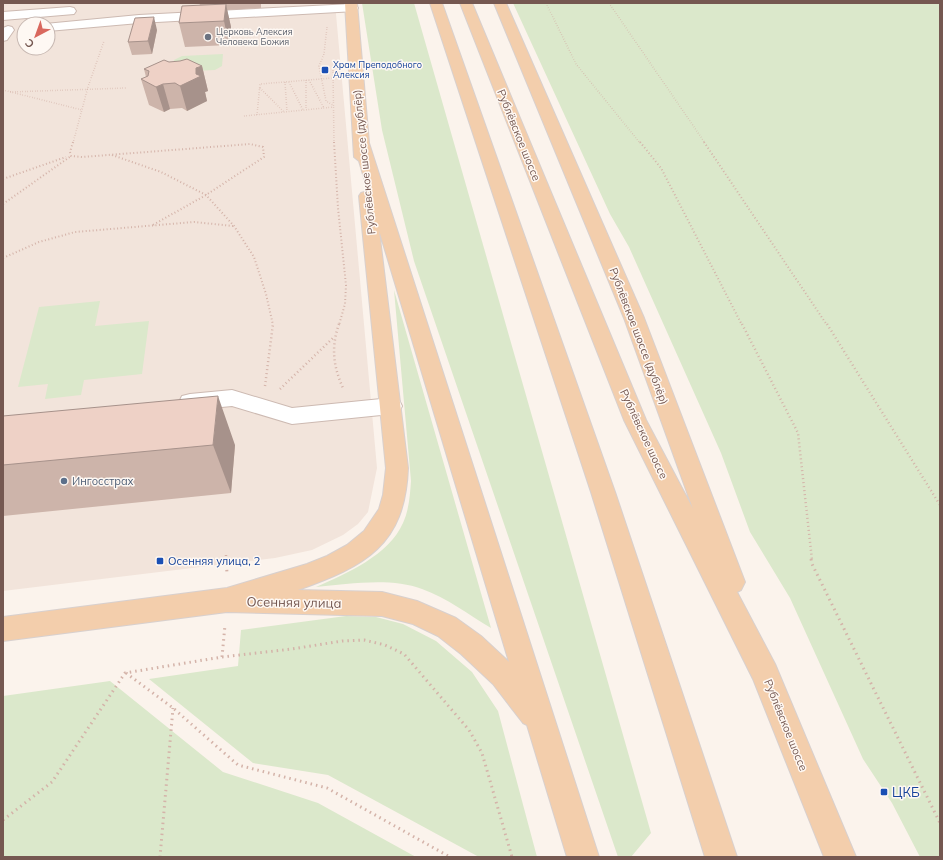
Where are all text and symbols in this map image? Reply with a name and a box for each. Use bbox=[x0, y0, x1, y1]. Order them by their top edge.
north arrow bbox=[16, 16, 56, 56]
place label: Церковь Алексия Человека Божия bbox=[216, 26, 293, 47]
marker: Церковь Алексия Человека Божия bbox=[203, 32, 213, 42]
text: С bbox=[22, 35, 37, 51]
place label: Храм Преподобного Алексия bbox=[333, 59, 422, 80]
marker: Храм Преподобного Алексия bbox=[320, 65, 330, 75]
street label: Рублёвское шоссе bbox=[494, 87, 544, 183]
street label: Рублёвское шоссе (дублёр) bbox=[349, 89, 379, 235]
street label: Рублёвское шоссе (дублёр) bbox=[606, 266, 672, 406]
street label: Рублёвское шоссе bbox=[617, 387, 671, 481]
place label: Ингосстрах bbox=[72, 474, 134, 488]
marker: Ингосстрах bbox=[59, 476, 69, 486]
place label: Осенняя улица, 2 bbox=[168, 554, 261, 568]
marker: Осенняя улица, 2 bbox=[155, 556, 165, 566]
street label: Осенняя улица bbox=[246, 593, 342, 611]
street label: Рублёвское шоссе bbox=[761, 677, 811, 773]
place label: ЦКБ bbox=[892, 784, 920, 800]
marker: ЦКБ bbox=[879, 787, 889, 797]

